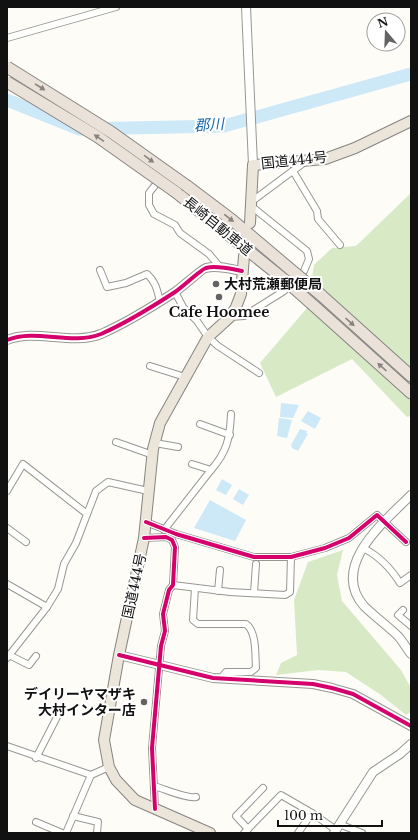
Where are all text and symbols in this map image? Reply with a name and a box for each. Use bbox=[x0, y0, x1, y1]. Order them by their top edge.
north arrow bbox=[366, 12, 406, 52]
text: N bbox=[376, 14, 391, 31]
one-way arrow bbox=[35, 83, 45, 91]
water label: 郡川 bbox=[193, 114, 227, 135]
one-way arrow bbox=[94, 134, 104, 142]
street label: 国道444号 bbox=[260, 148, 328, 172]
one-way arrow bbox=[143, 155, 154, 163]
street label: 長崎自動車道 bbox=[180, 193, 256, 259]
one-way arrow bbox=[223, 214, 234, 222]
place label: 大村荒瀬郵便局 bbox=[224, 275, 322, 293]
marker: 大村荒瀬郵便局 bbox=[211, 279, 221, 289]
marker: Cafe Hoomee bbox=[214, 292, 224, 302]
place label: Cafe Hoomee bbox=[169, 303, 269, 321]
one-way arrow bbox=[345, 317, 355, 326]
one-way arrow bbox=[377, 362, 387, 372]
street label: 国道444号 bbox=[118, 552, 150, 620]
place label: デイリーヤマザキ 大村インター店 bbox=[24, 685, 136, 719]
marker: デイリーヤマザキ 大村インター店 bbox=[139, 697, 149, 707]
scale bar bbox=[278, 802, 382, 828]
text: 100 m bbox=[284, 808, 323, 823]

